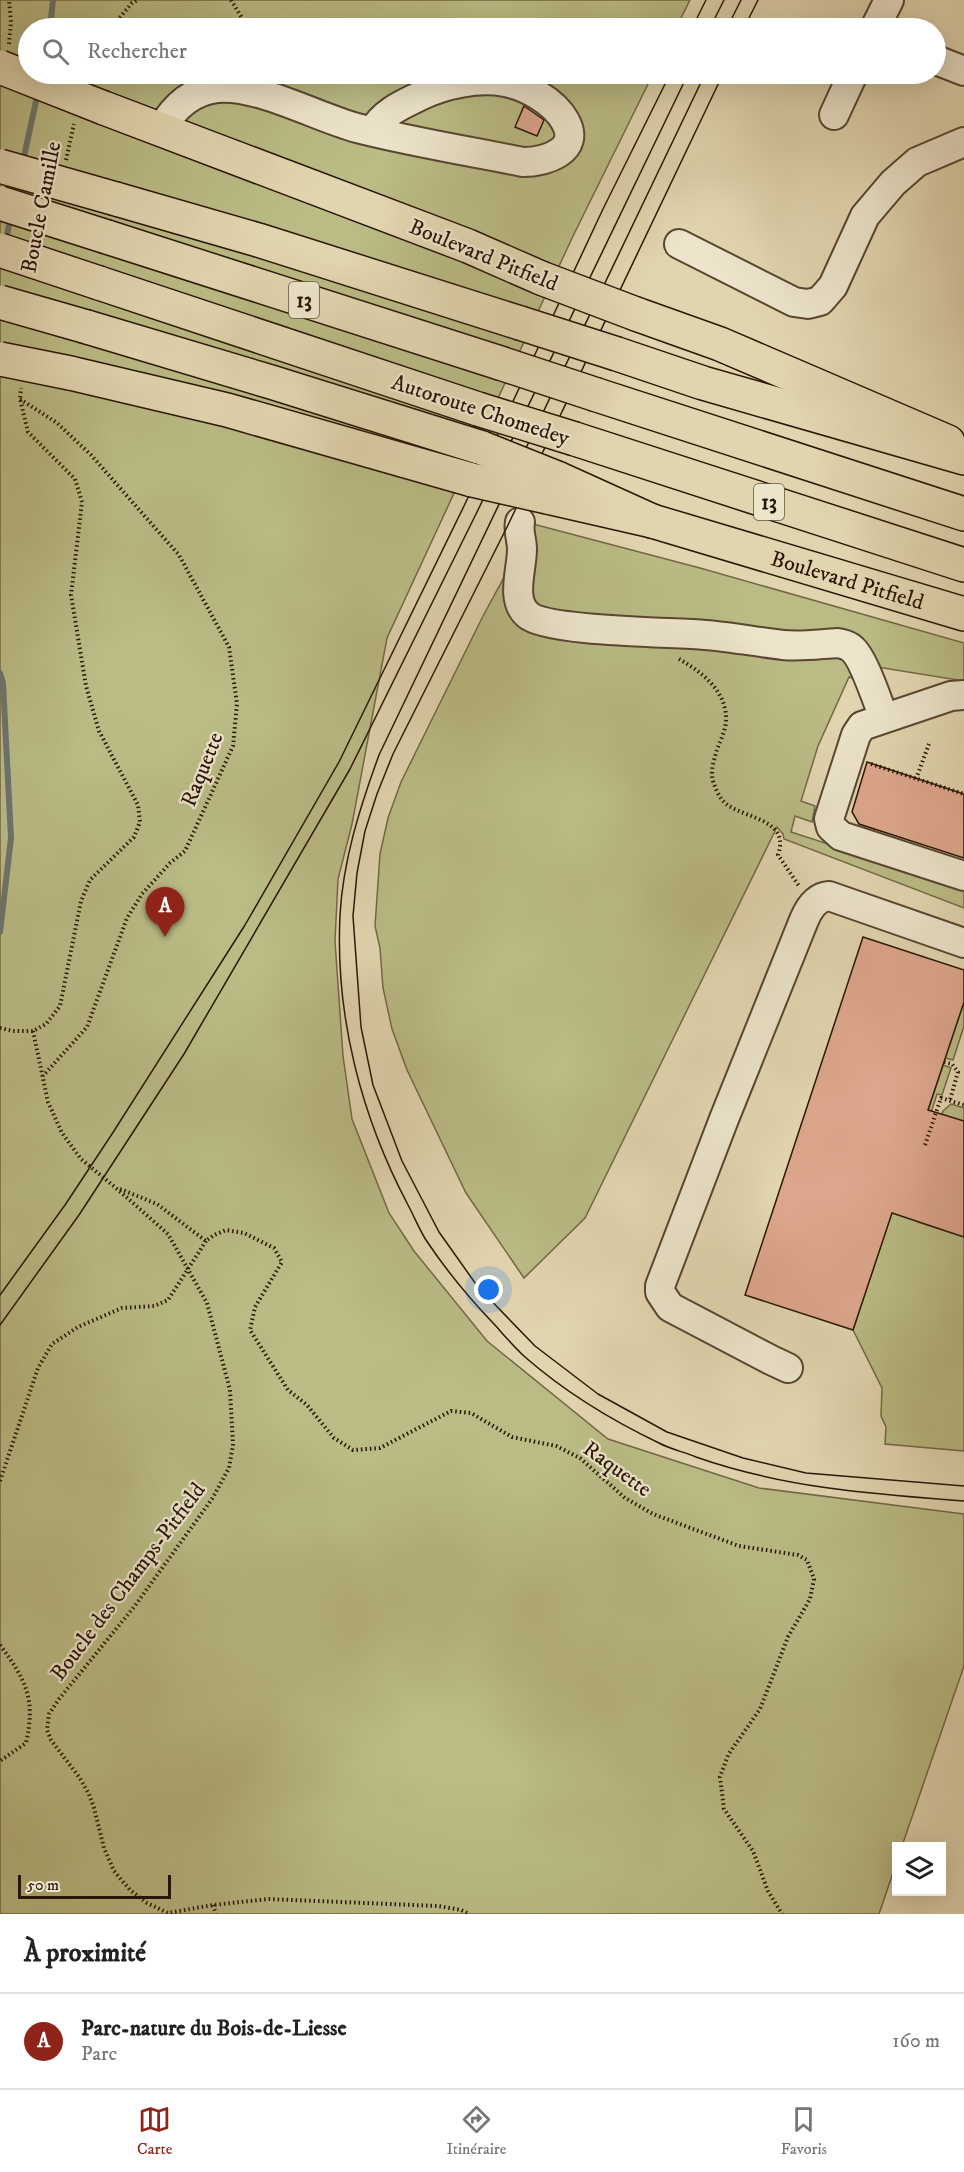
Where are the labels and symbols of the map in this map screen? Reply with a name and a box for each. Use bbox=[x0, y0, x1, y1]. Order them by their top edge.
street label: Boucle Camille bbox=[15, 139, 67, 275]
street label: Boulevard Pitfield bbox=[405, 213, 562, 298]
road number: 13 bbox=[289, 282, 319, 318]
street label: Autoroute Chomedey bbox=[388, 369, 573, 452]
road number: 13 bbox=[754, 484, 784, 520]
street label: Boulevard Pitfield bbox=[768, 545, 927, 616]
street label: Raquette bbox=[175, 728, 229, 811]
pin: A bbox=[146, 888, 184, 937]
your location bbox=[474, 1275, 503, 1304]
street label: Raquette bbox=[578, 1435, 657, 1503]
street label: Boucle des Champs-Pitfield bbox=[45, 1477, 212, 1686]
scale bar bbox=[18, 1872, 171, 1900]

